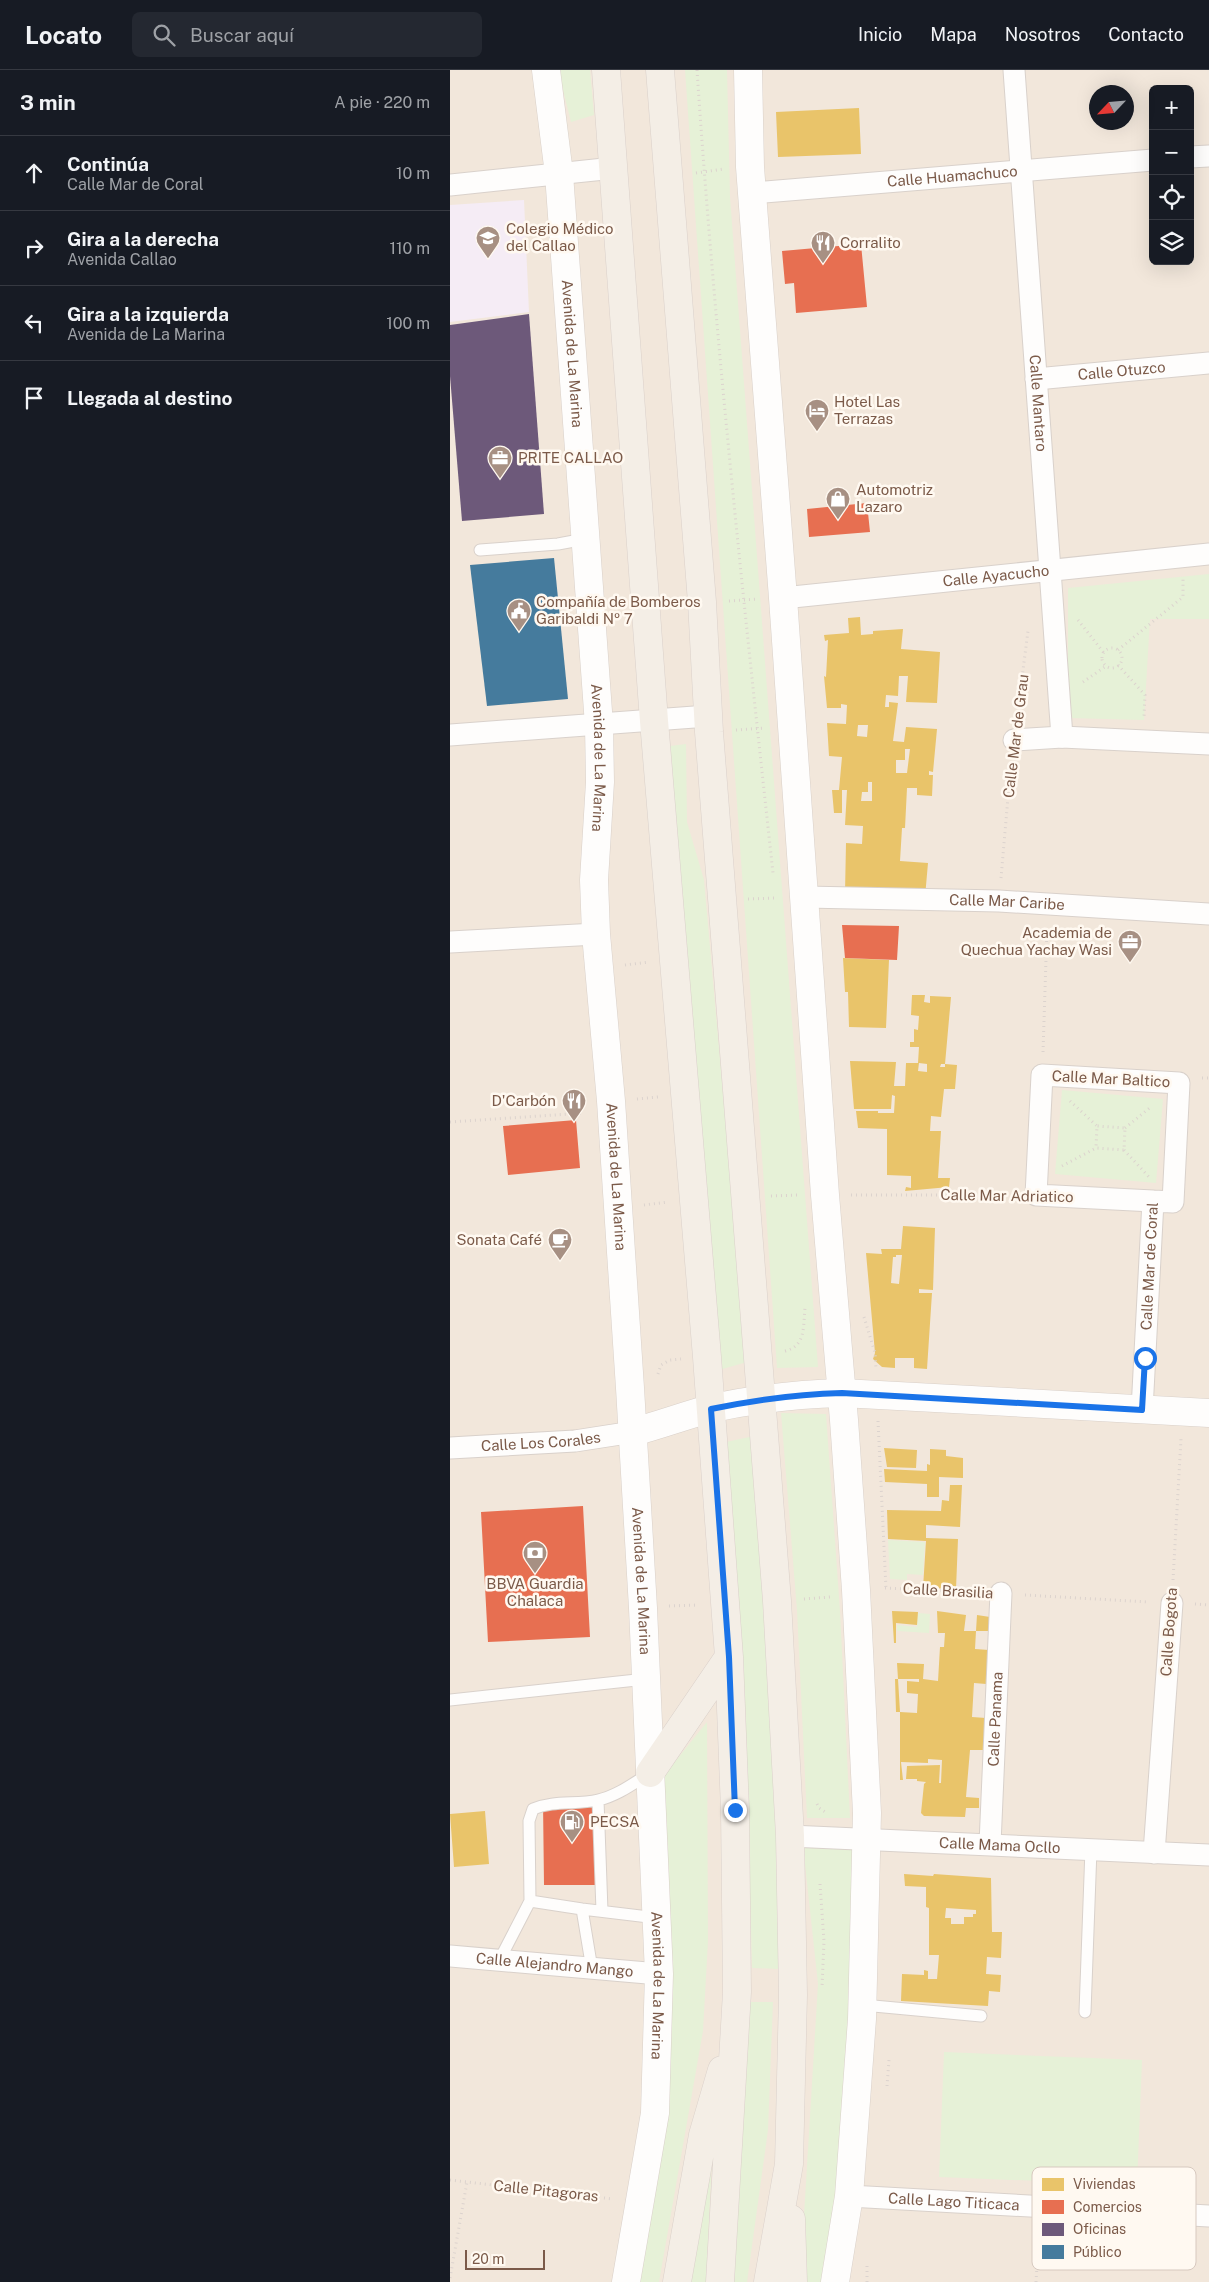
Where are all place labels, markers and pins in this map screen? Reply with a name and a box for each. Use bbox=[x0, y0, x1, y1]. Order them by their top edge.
place label: Colegio Médico del Callao bbox=[506, 220, 614, 254]
school or university icon: Colegio Médico del Callao bbox=[475, 225, 501, 259]
restaurant icon: Corralito bbox=[810, 230, 836, 264]
place label: Corralito bbox=[840, 234, 901, 251]
place label: Hotel Las Terrazas bbox=[834, 393, 900, 427]
hotel icon: Hotel Las Terrazas bbox=[804, 398, 830, 432]
office icon: PRITE CALLAO bbox=[487, 445, 513, 479]
place label: PRITE CALLAO bbox=[518, 449, 623, 466]
place label: Automotriz Lazaro bbox=[856, 481, 933, 515]
shop icon: Automotriz Lazaro bbox=[825, 486, 851, 520]
place label: Compañía de Bomberos Garibaldi Nº 7 bbox=[536, 593, 701, 627]
public building icon: Compañía de Bomberos Garibaldi Nº 7 bbox=[506, 598, 532, 632]
place label: Academia de Quechua Yachay Wasi bbox=[961, 924, 1112, 958]
office icon: Academia de Quechua Yachay Wasi bbox=[1117, 929, 1143, 963]
restaurant icon: D'Carbón bbox=[561, 1088, 587, 1122]
place label: D'Carbón bbox=[491, 1092, 556, 1109]
cafe icon: Sonata Café bbox=[547, 1227, 573, 1261]
place label: Sonata Café bbox=[457, 1231, 542, 1248]
bank icon: BBVA Guardia Chalaca bbox=[522, 1540, 548, 1574]
place label: BBVA Guardia Chalaca bbox=[486, 1575, 584, 1609]
fuel station icon: PECSA bbox=[559, 1809, 585, 1843]
place label: PECSA bbox=[590, 1813, 640, 1830]

